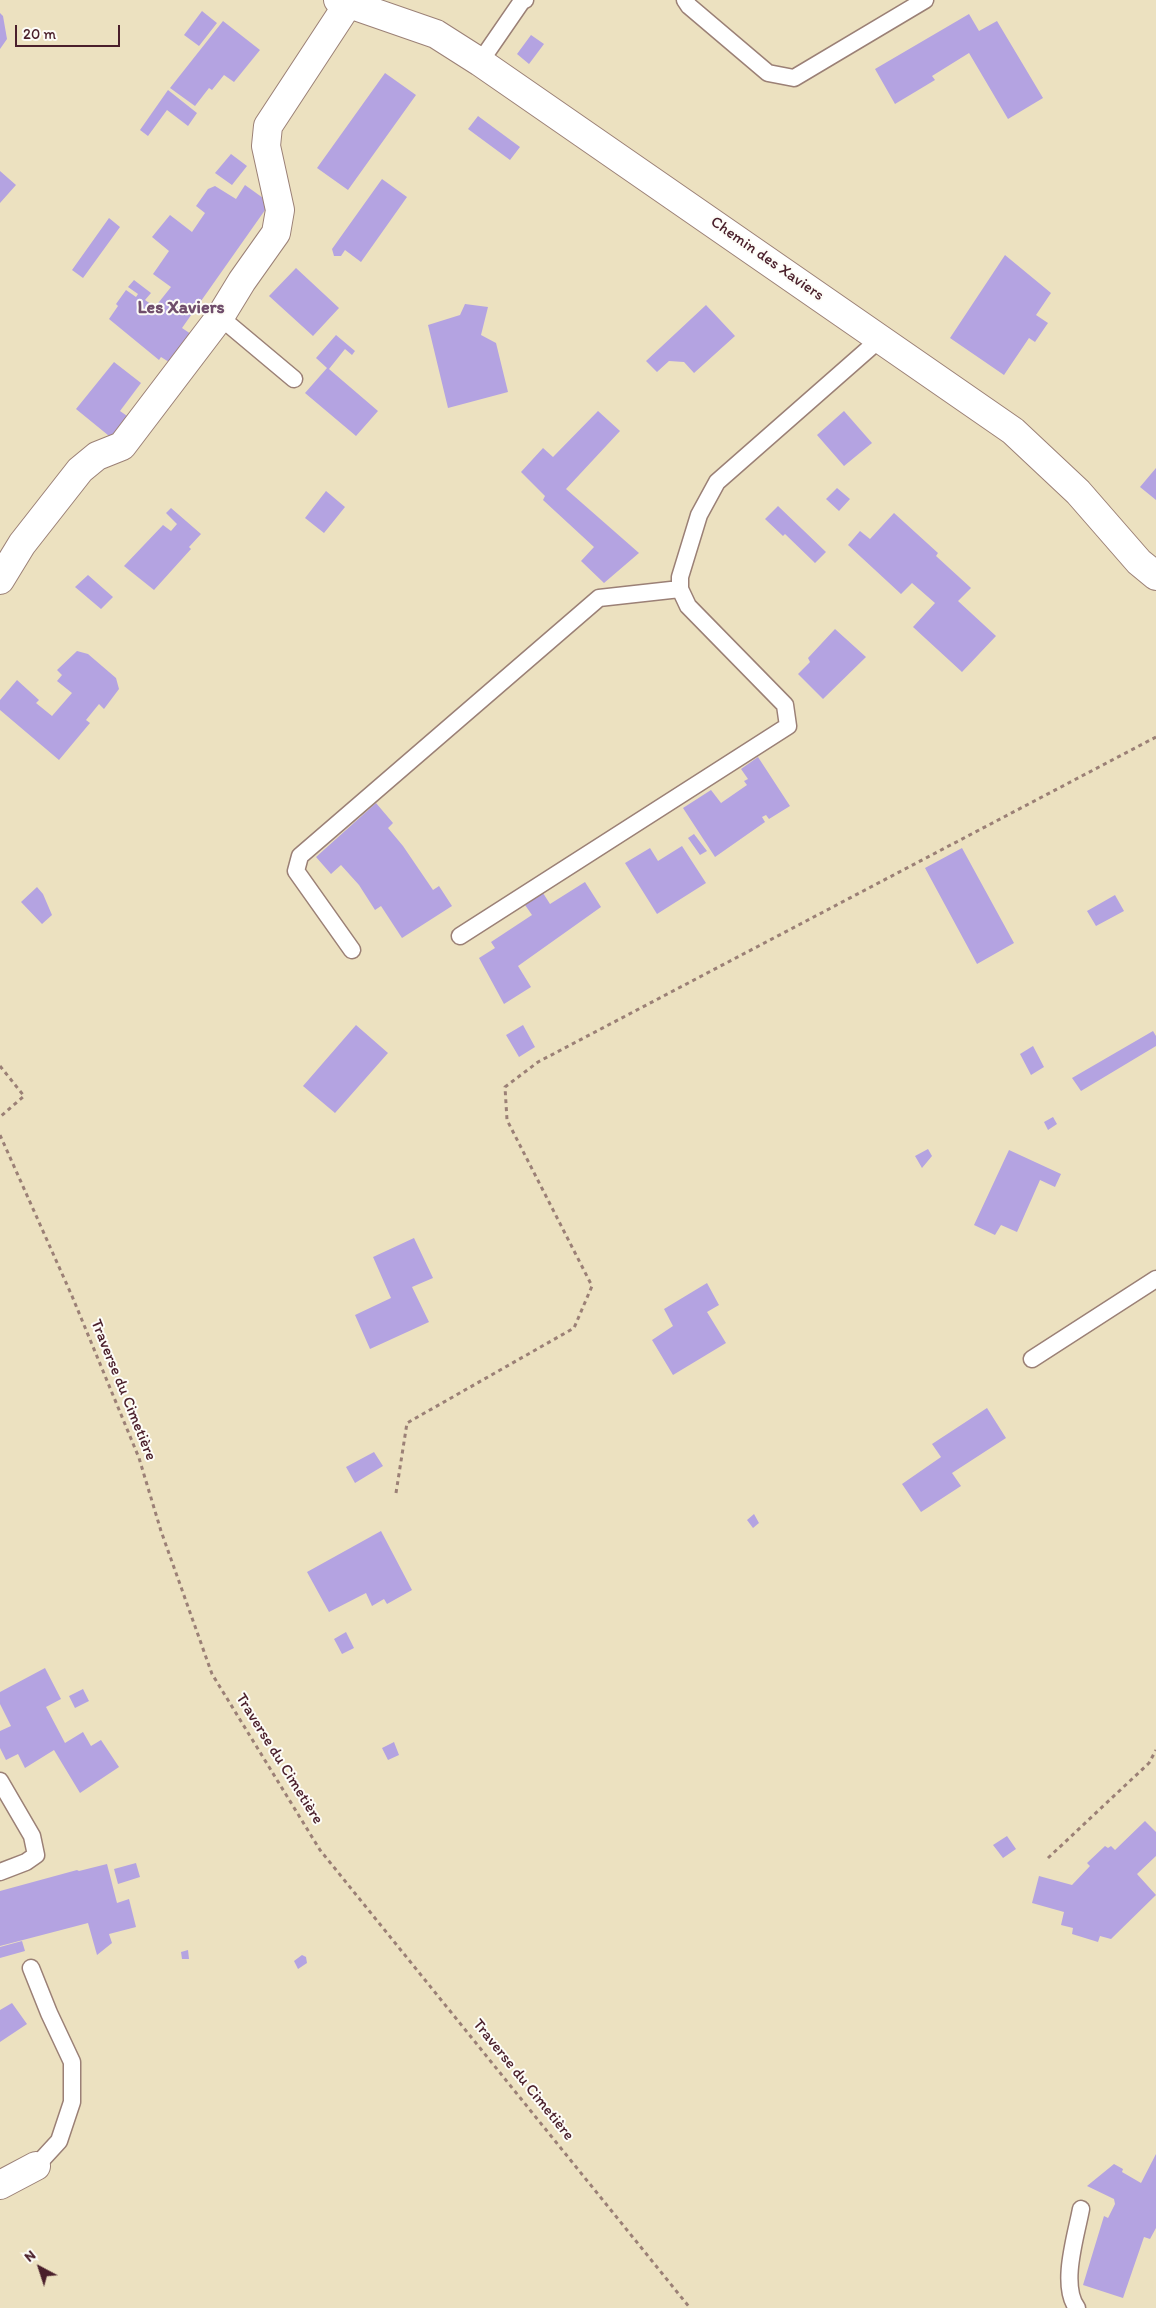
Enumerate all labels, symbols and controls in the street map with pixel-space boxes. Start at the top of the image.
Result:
scale bar [18,15,122,47]
text: 20 m [23,25,56,43]
street label: Chemin des Xaviers [707,213,827,305]
district label: Les Xaviers [137,297,225,319]
street label: Traverse du Cimetière [86,1317,160,1463]
street label: Traverse du Cimetière [231,1690,327,1828]
street label: Traverse du Cimetière [468,2015,578,2145]
north arrow [15,2243,65,2293]
text: N [21,2247,39,2266]

